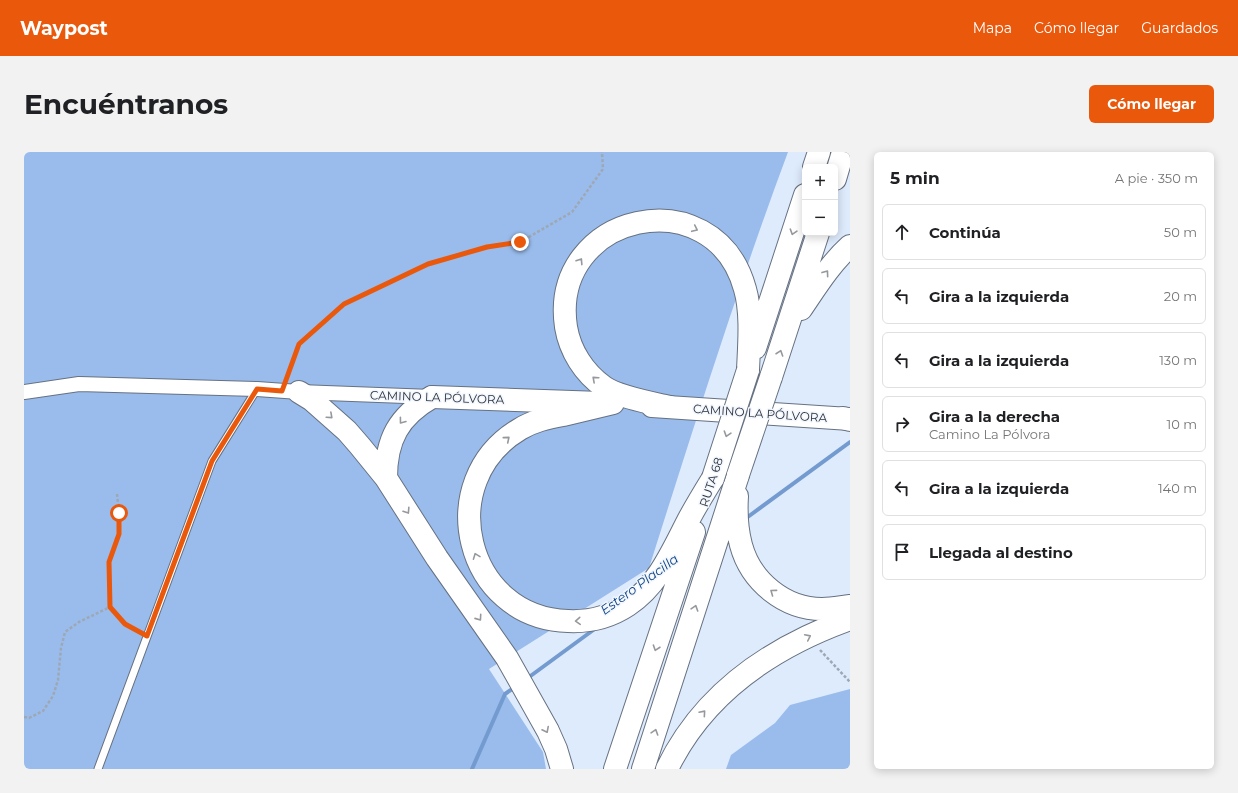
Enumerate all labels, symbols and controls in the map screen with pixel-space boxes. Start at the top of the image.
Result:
text: Waypost [20,17,108,40]
text: Mapa [973,19,1012,37]
text: Cómo llegar [1034,19,1119,37]
text: Guardados [1141,19,1218,37]
button: Cómo llegar [1089,85,1214,123]
text: Encuéntranos [24,87,228,121]
map controls [802,164,838,236]
button: + [802,164,838,200]
text: 5 min [890,168,940,188]
text: A pie · 350 m [1115,170,1198,186]
button: − [802,200,838,236]
icon: ahead [891,221,913,243]
text: Continúa [929,223,1001,242]
one-way arrow [691,224,698,232]
text: 50 m [1164,224,1197,240]
one-way arrow [789,228,798,235]
route end [511,233,529,251]
one-way arrow [576,258,583,265]
one-way arrow [822,270,829,277]
icon: left [891,285,913,307]
text: Gira a la izquierda [929,287,1069,306]
text: 20 m [1164,288,1197,304]
one-way arrow [775,349,784,356]
icon: left [891,349,913,371]
text: Gira a la izquierda [929,351,1069,370]
text: 130 m [1159,352,1197,368]
one-way arrow [592,377,600,384]
street label: CAMINO LA PÓLVORA [370,387,505,407]
street label: CAMINO LA PÓLVORA [692,401,828,425]
text: Gira a la derecha [929,407,1060,426]
one-way arrow [325,411,333,418]
icon: right [891,413,913,435]
text: 10 m [1167,416,1197,432]
one-way arrow [400,417,407,424]
text: Camino La Pólvora [929,426,1050,442]
one-way arrow [723,430,732,437]
one-way arrow [502,436,509,443]
street label: RUTA 68 [696,455,726,509]
icon: left [891,477,913,499]
text: Gira a la izquierda [929,479,1069,498]
text: 140 m [1158,480,1197,496]
route start [110,504,128,522]
one-way arrow [402,507,409,514]
icon: arrive [891,541,913,563]
text: Llegada al destino [929,543,1073,562]
water label: Estero Placilla [597,550,681,618]
one-way arrow [473,553,481,561]
one-way arrow [770,590,777,597]
one-way arrow [690,605,699,612]
one-way arrow [474,614,481,621]
one-way arrow [575,617,581,625]
one-way arrow [803,634,811,642]
one-way arrow [652,644,661,651]
one-way arrow [699,710,706,718]
one-way arrow [542,725,549,733]
one-way arrow [650,729,659,736]

